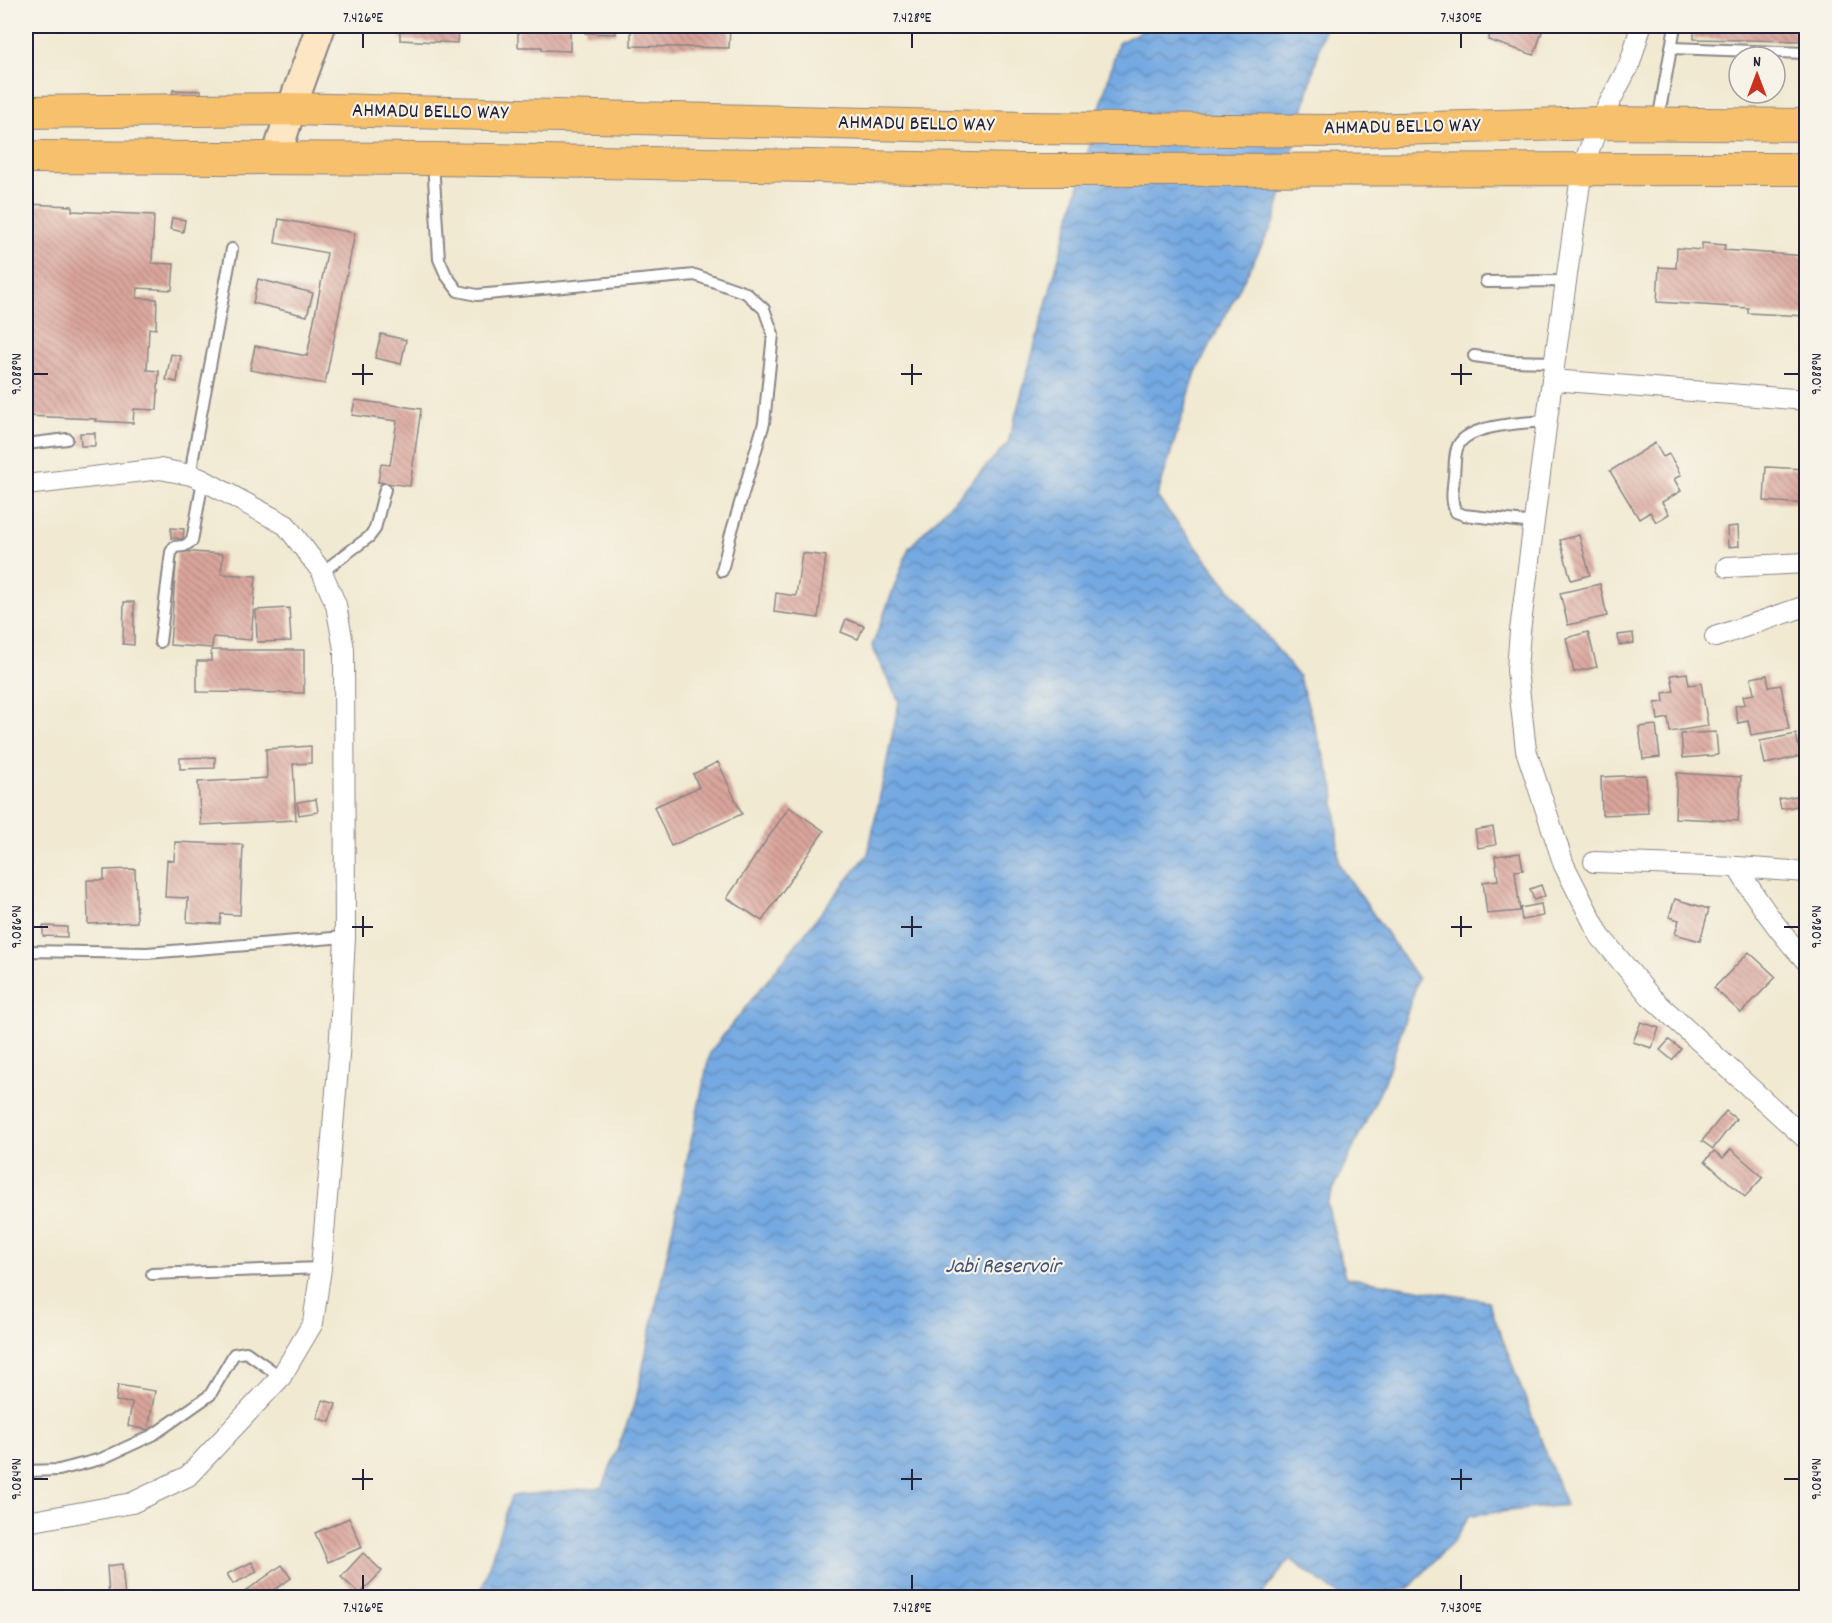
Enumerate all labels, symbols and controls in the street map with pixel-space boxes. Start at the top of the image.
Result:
text: 7.426°E [343,8,383,30]
text: 7.428°E [893,8,932,30]
text: 7.430°E [1441,8,1482,30]
north arrow [1727,45,1787,105]
text: N [1753,51,1761,74]
street label: AHMADU BELLO WAY [352,97,510,129]
street label: AHMADU BELLO WAY [838,109,996,141]
street label: AHMADU BELLO WAY [1324,112,1482,144]
text: 9.088°N [7,353,29,395]
text: 9.088°N [1807,353,1829,395]
text: 9.086°N [7,905,29,949]
text: 9.086°N [1807,905,1829,949]
water label: Jabi Reservoir [945,1252,1064,1283]
text: 9.084°N [7,1458,29,1500]
text: 9.084°N [1807,1458,1829,1500]
text: 7.426°E [343,1598,383,1620]
text: 7.428°E [893,1598,932,1620]
text: 7.430°E [1441,1598,1482,1620]

